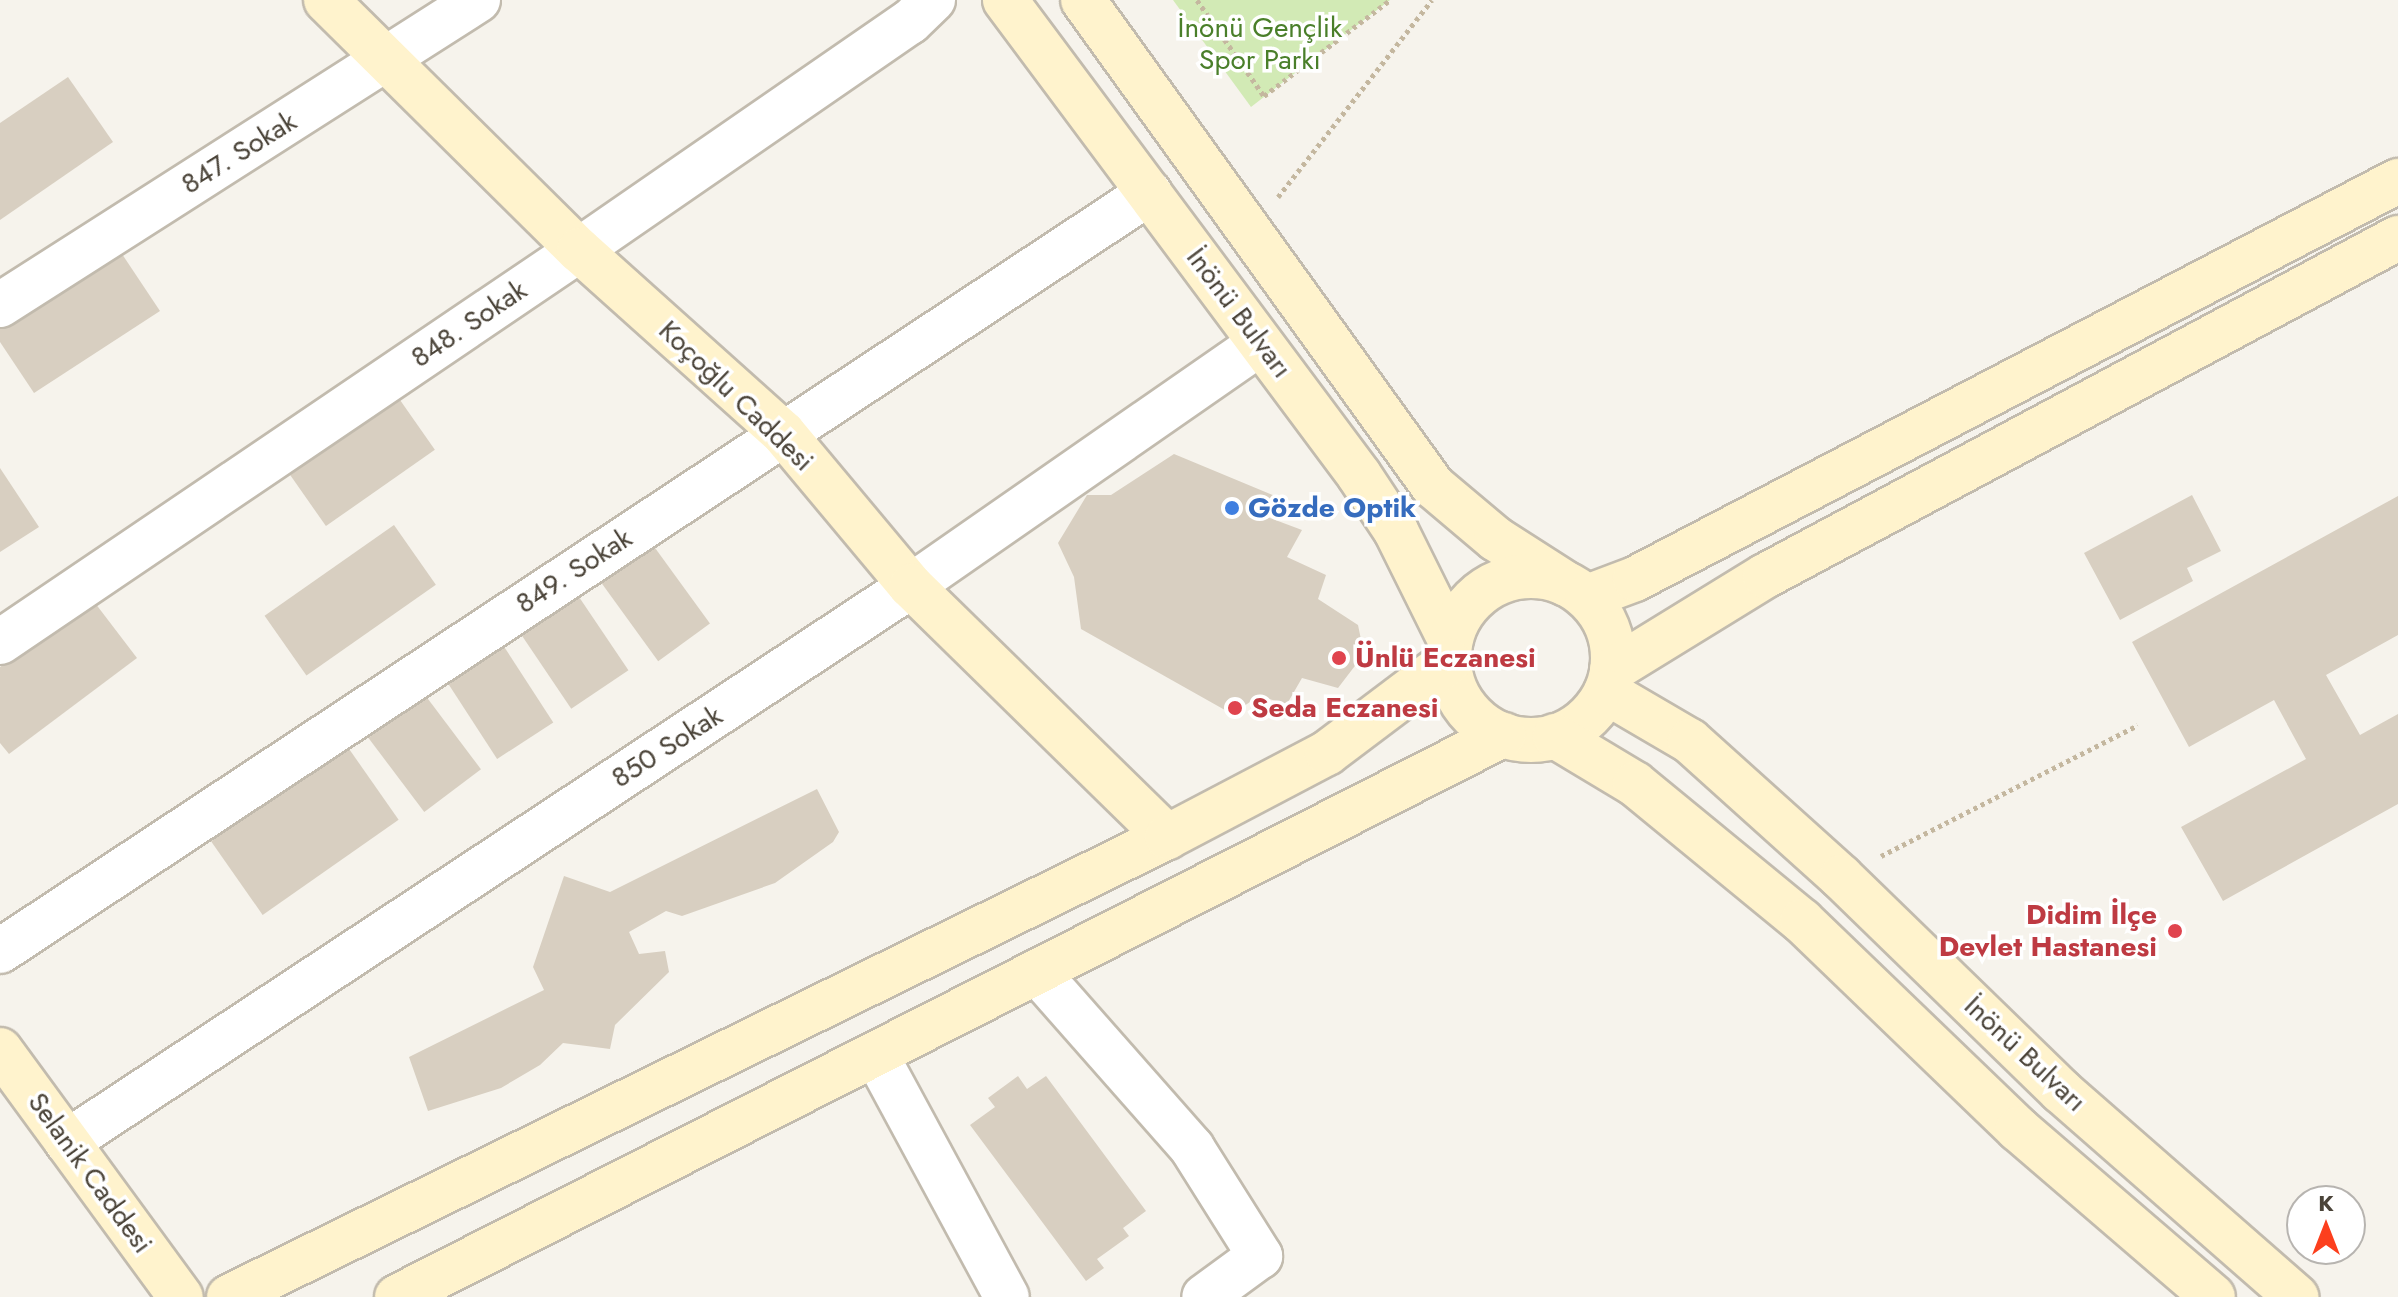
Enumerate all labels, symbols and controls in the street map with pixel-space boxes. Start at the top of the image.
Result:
park label: İnönü Gençlik Spor Parkı [1178,11,1342,77]
street label: 847. Sokak [175,105,303,201]
street label: İnönü Bulvarı [1179,241,1299,385]
street label: 848. Sokak [405,273,533,375]
street label: Koçoğlu Caddesi [652,314,820,478]
place label: Gözde Optik [1248,491,1416,525]
marker: Gözde Optik [1223,499,1241,517]
street label: 849. Sokak [510,521,638,621]
place label: Ünlü Eczanesi [1355,641,1536,675]
marker: Ünlü Eczanesi [1330,649,1348,667]
place label: Seda Eczanesi [1251,691,1438,725]
street label: 850 Sokak [605,699,729,795]
marker: Seda Eczanesi [1226,699,1244,717]
place label: Didim İlçe Devlet Hastanesi [1939,898,2157,964]
marker: Didim İlçe Devlet Hastanesi [2164,920,2186,942]
street label: İnönü Bulvarı [1957,989,2093,1119]
street label: Selanik Caddesi [21,1086,159,1260]
north arrow [2286,1185,2366,1265]
text: K [2318,1187,2334,1219]

